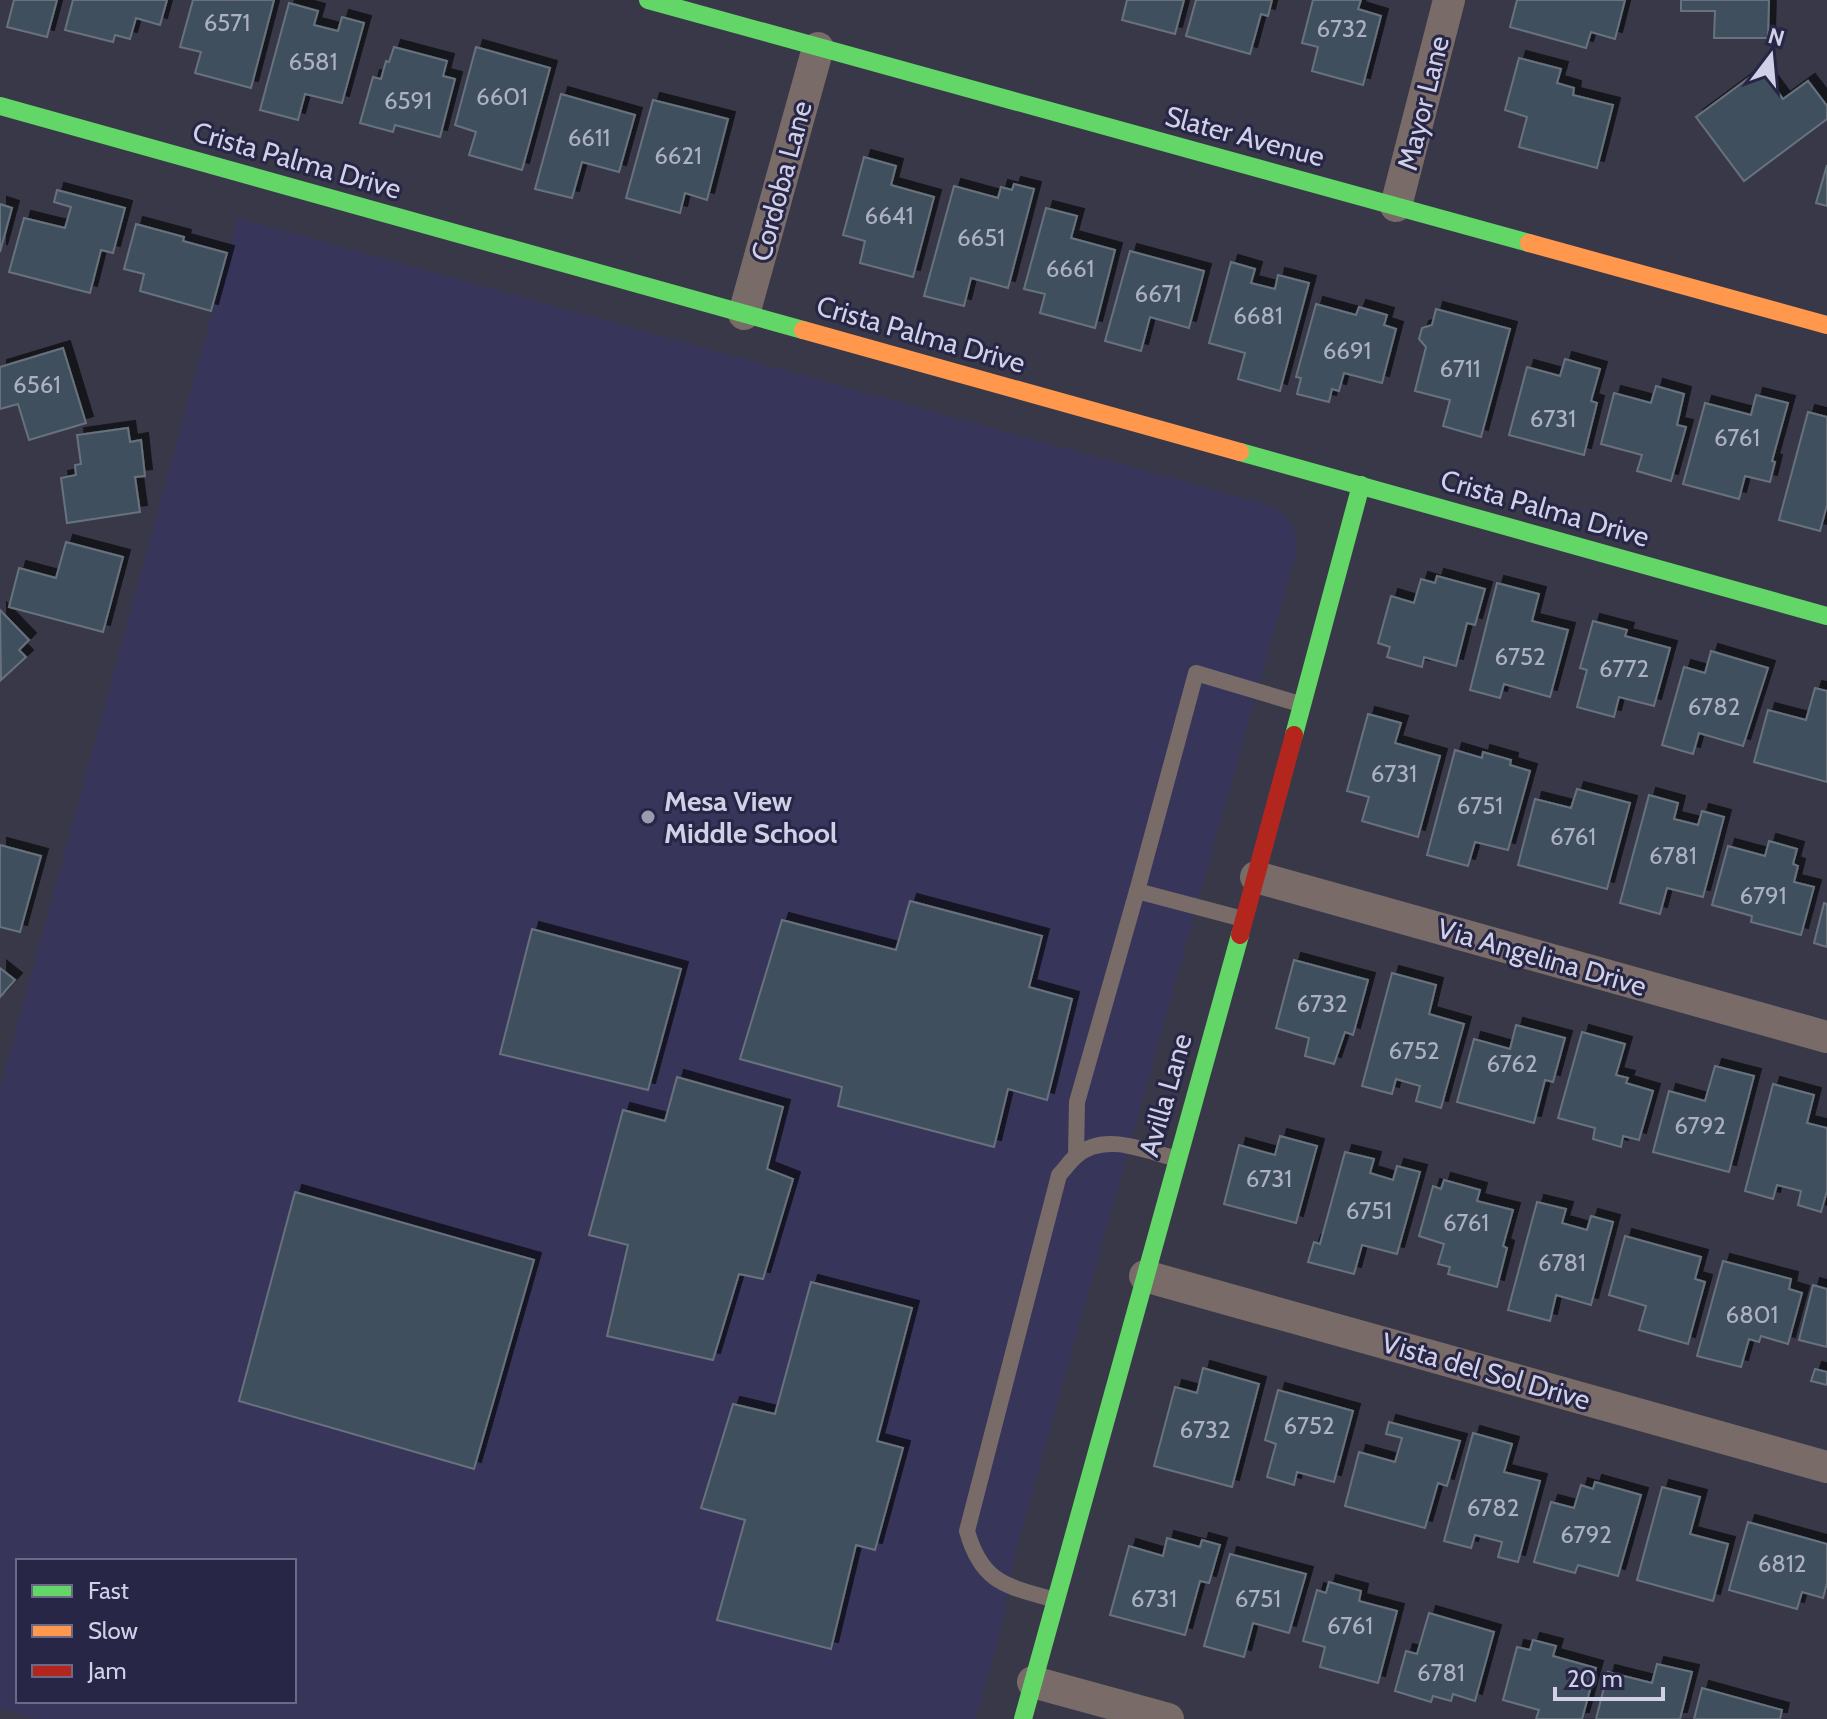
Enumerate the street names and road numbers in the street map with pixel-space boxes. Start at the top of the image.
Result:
street label: Mayor Lane [1390,32,1456,174]
street label: Cordoba Lane [743,97,819,265]
street label: Slater Avenue [1162,98,1328,174]
street label: Crista Palma Drive [189,114,405,206]
street label: Crista Palma Drive [813,288,1029,380]
street label: Crista Palma Drive [1437,462,1653,554]
street label: Via Angelina Drive [1434,911,1650,1003]
street label: Avilla Lane [1131,1030,1199,1160]
street label: Vista del Sol Drive [1378,1325,1594,1417]

